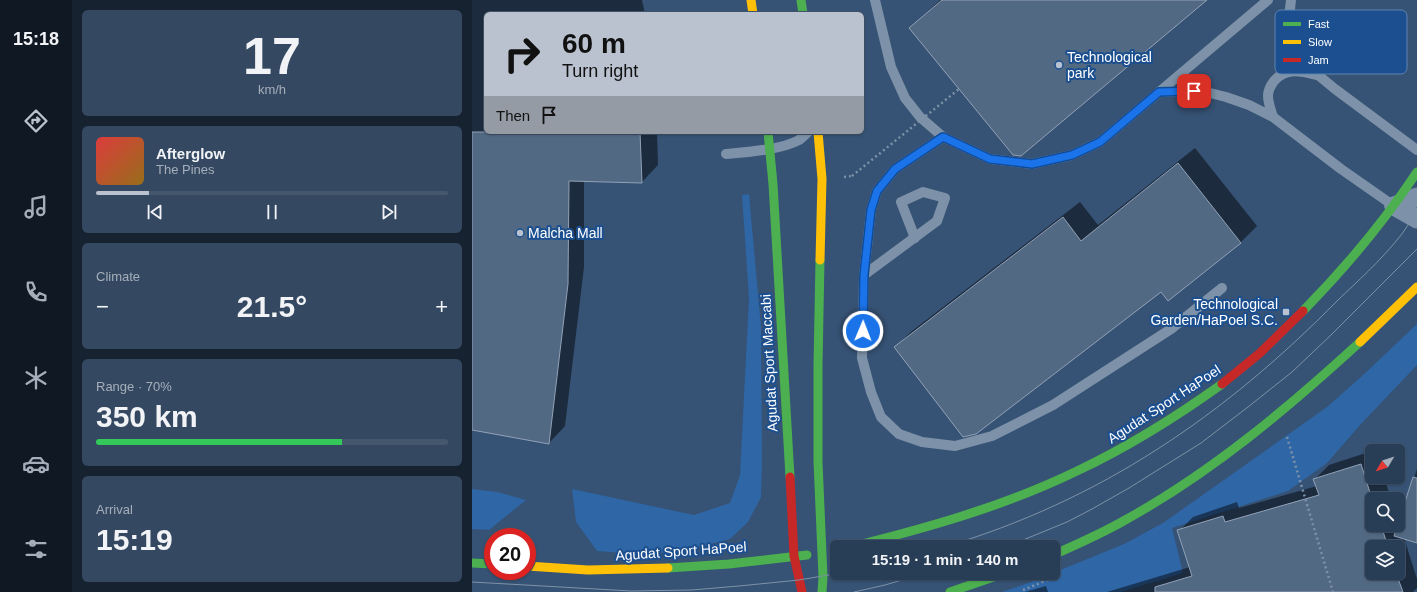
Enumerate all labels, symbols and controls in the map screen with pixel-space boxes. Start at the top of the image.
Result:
legend [1275,10,1407,74]
text: Fast [1308,18,1329,30]
text: 17 [243,27,301,85]
icon: right [496,28,548,80]
text: 60 m [562,28,626,59]
text: 15:18 [13,29,59,49]
text: Slow [1308,36,1332,48]
place label: Technological park [1067,49,1152,81]
text: Jam [1308,54,1329,66]
marker: Technological park [1054,60,1064,70]
text: Turn right [562,61,638,81]
pin [1177,74,1211,108]
icon: arrive [1183,80,1205,102]
text: km/h [258,82,286,97]
icon: arrive [538,104,560,126]
icon: directions [22,107,50,135]
text: Then [496,107,530,124]
text: Afterglow [156,145,225,162]
text: The Pines [156,162,215,177]
icon: music [22,193,50,221]
icon: previous [144,201,166,223]
icon: pause [261,201,283,223]
icon: next [378,201,400,223]
place label: Malcha Mall [528,225,603,241]
marker: Malcha Mall [515,228,525,238]
text: Climate [96,269,140,284]
icon: phone [22,278,50,306]
text: 21.5° [237,290,307,323]
text: − [96,294,109,319]
text: + [435,294,448,319]
street label: Agudat Sport Maccabi [757,294,781,432]
place label: Technological Garden/HaPoel S.C. [1150,296,1278,328]
marker: Technological Garden/HaPoel S.C. [1281,307,1291,317]
position arrow [842,310,884,352]
street label: Agudat Sport HaPoel [1104,361,1224,447]
icon: climate [22,364,50,392]
text: Range · 70% [96,379,172,394]
text: 350 km [96,400,198,433]
north arrow [1365,444,1405,484]
map controls [1365,444,1405,580]
icon: car [22,450,50,478]
button: search [1365,492,1405,532]
text: Arrival [96,502,133,517]
text: 15:19 [96,523,173,556]
speed limit sign: 20 [484,528,536,580]
icon: filters [22,535,50,563]
street label: Agudat Sport HaPoel [615,538,747,564]
button: layers [1365,540,1405,580]
text: 15:19 · 1 min · 140 m [872,551,1018,568]

